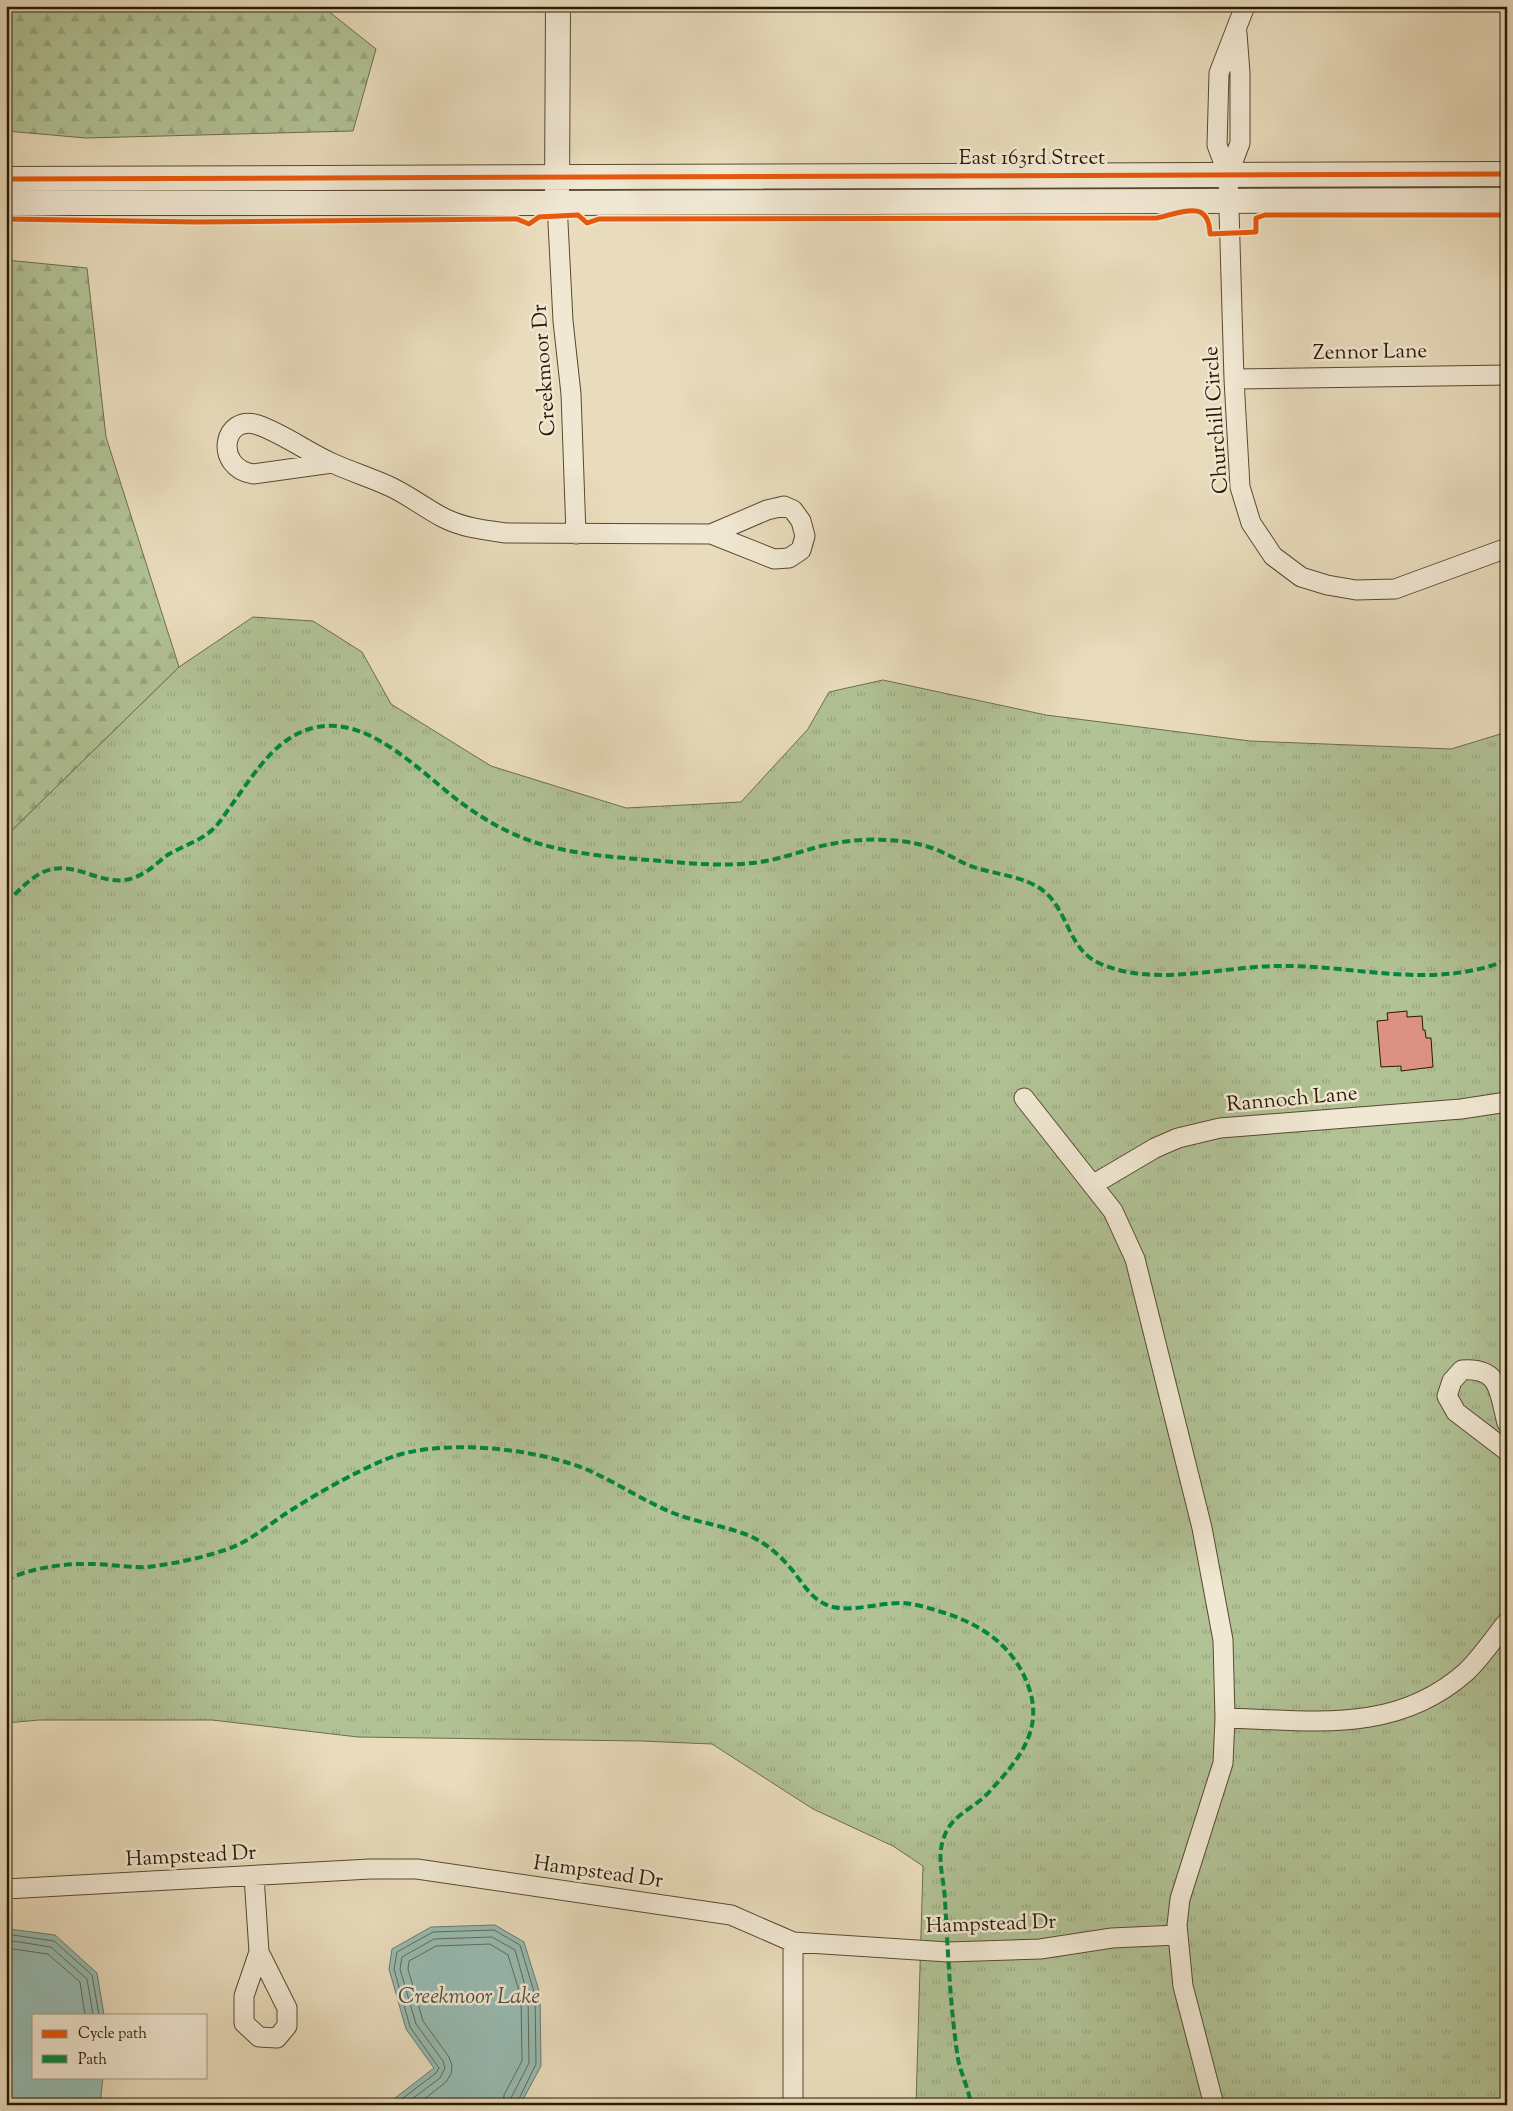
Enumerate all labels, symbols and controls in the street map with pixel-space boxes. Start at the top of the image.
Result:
street label: East 163rd Street [959,144,1105,174]
street label: Creekmoor Dr [525,303,565,437]
street label: Zennor Lane [1313,337,1427,369]
street label: Churchill Circle [1197,345,1237,495]
street label: Rannoch Lane [1225,1079,1359,1121]
street label: Hampstead Dr [125,1839,257,1875]
street label: Hampstead Dr [531,1849,665,1897]
street label: Hampstead Dr [925,1908,1057,1942]
water label: Creekmoor Lake [398,1982,540,2014]
legend [32,2014,208,2078]
text: Cycle path [78,2024,147,2045]
text: Path [78,2050,107,2071]

